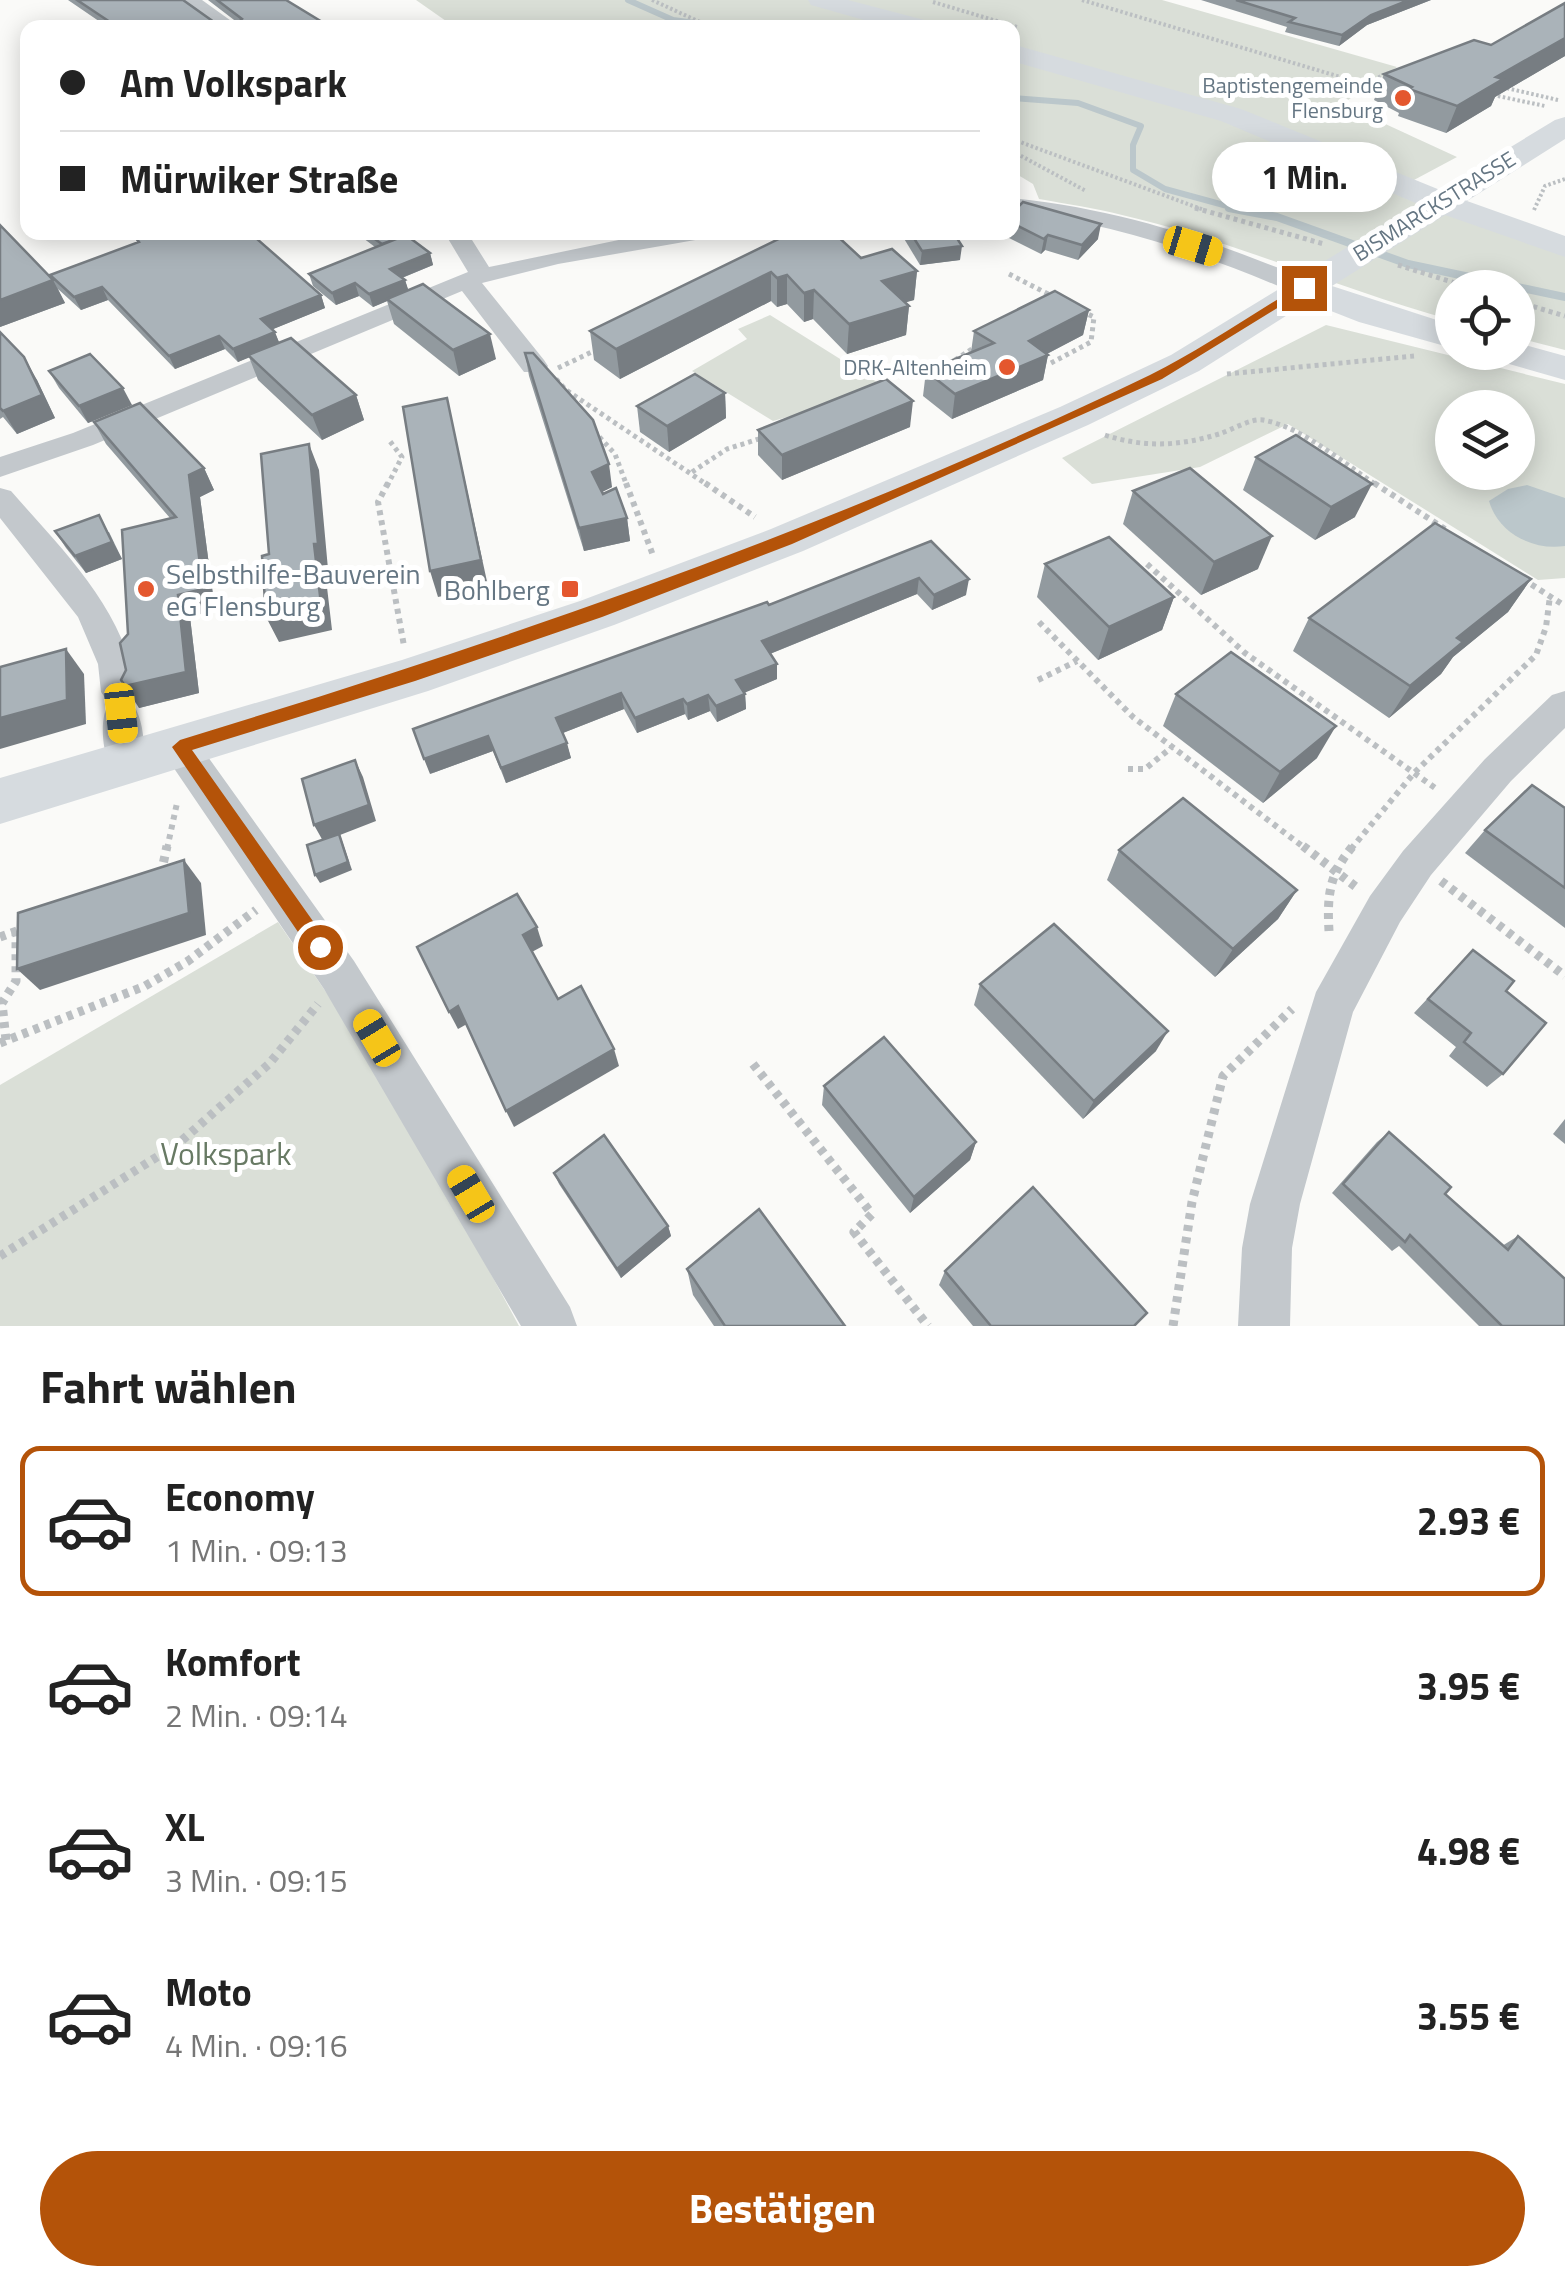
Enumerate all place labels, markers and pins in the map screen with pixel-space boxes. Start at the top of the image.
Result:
place label: Baptistengemeinde Flensburg [1202,68,1383,127]
marker: Baptistengemeinde Flensburg [1392,87,1414,109]
place label: DRK-Altenheim [843,350,987,384]
marker: DRK-Altenheim [996,356,1018,378]
place label: Selbsthilfe-Bauverein eG Flensburg [166,552,421,627]
place label: Bohlberg [444,568,550,611]
marker: Selbsthilfe-Bauverein eG Flensburg [135,578,157,600]
marker: Bohlberg [559,578,581,600]

